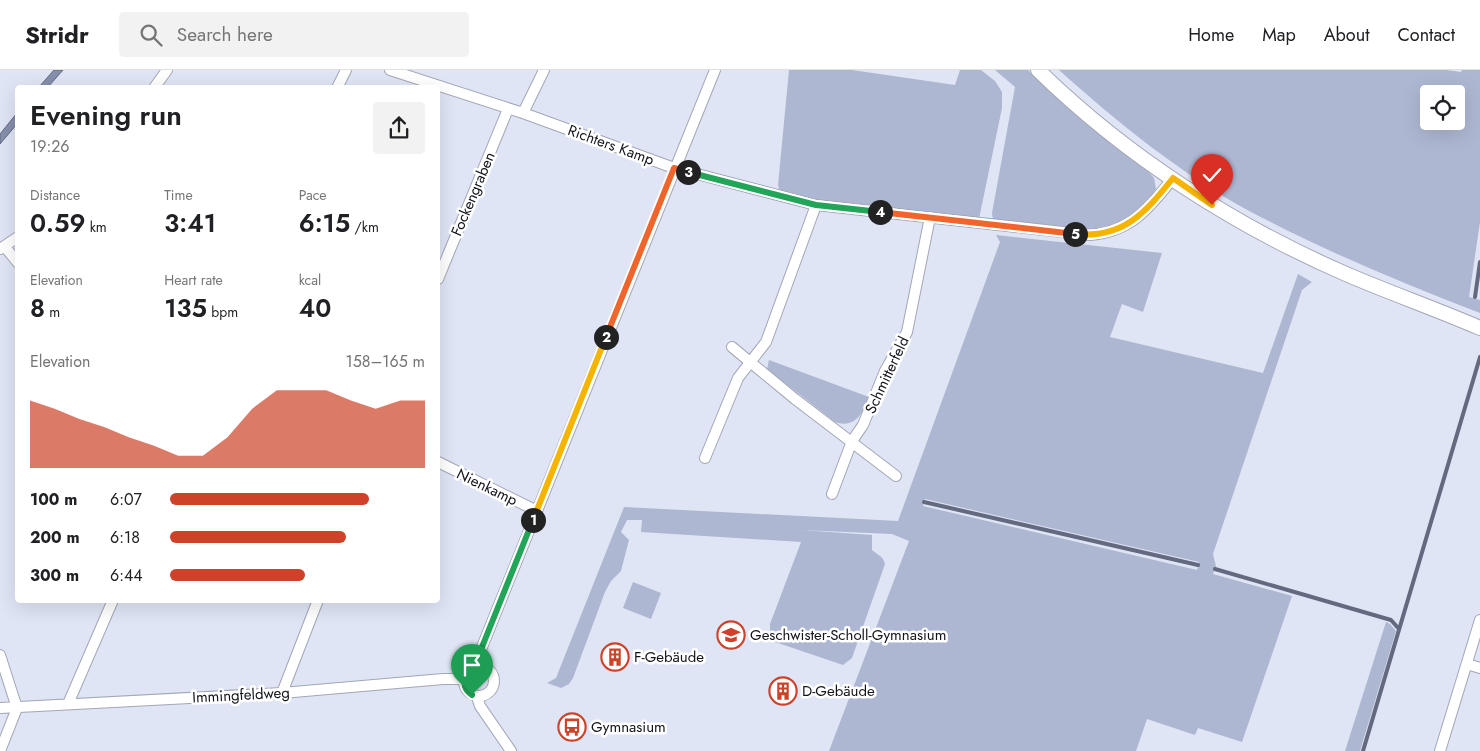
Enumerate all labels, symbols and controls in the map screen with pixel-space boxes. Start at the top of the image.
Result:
search box [119,12,469,57]
text: Stridr [25,17,89,52]
icon: search [137,21,165,49]
text: Search here [177,21,273,48]
text: Home [1188,22,1234,48]
text: Map [1262,22,1296,48]
text: About [1324,22,1369,48]
text: Contact [1397,22,1455,48]
map controls [1420,85,1465,130]
button: locate [1420,85,1465,130]
text: Evening run [30,95,182,136]
button: share [373,102,425,154]
street label: Richters Kamp [565,119,658,171]
text: 19:26 [30,135,70,158]
street label: Fockengraben [445,149,501,239]
pin [1191,154,1233,205]
pin: 3 [676,160,700,184]
icon: check [1198,161,1226,189]
text: 3 [684,162,693,182]
text: Distance [30,185,80,205]
text: Time [164,185,193,205]
text: Pace [299,185,327,205]
pin: 4 [868,200,892,224]
text: 4 [876,202,885,222]
text: 0.59 [30,205,85,241]
text: 3:41 [164,205,216,241]
text: 6:15 [299,205,350,241]
text: km [85,217,107,237]
text: /km [350,217,379,237]
pin: 5 [1062,222,1088,246]
text: 5 [1071,224,1080,244]
text: Elevation [30,270,83,290]
text: Heart rate [164,270,223,290]
text: kcal [299,270,321,290]
text: 8 [30,290,45,326]
text: 135 [164,290,207,326]
text: 40 [299,290,331,326]
text: m [45,302,60,322]
text: bpm [207,302,238,322]
pin: 2 [594,324,618,350]
text: 2 [602,327,611,347]
street label: Schmitterfeld [860,333,914,417]
text: Elevation [30,350,90,373]
text: 158–165 m [345,350,425,373]
street label: Nienkamp [453,463,522,511]
text: 100 m [30,488,77,511]
text: 6:07 [110,488,142,511]
pin: 1 [520,508,546,532]
text: 1 [530,510,537,530]
text: 200 m [30,526,80,549]
text: 6:18 [110,526,140,549]
text: 300 m [30,564,79,587]
text: 6:44 [110,564,143,587]
school or university icon: Geschwister-Scholl-Gymnasium [716,620,746,650]
place label: Geschwister-Scholl-Gymnasium [750,624,946,646]
building icon: F-Gebäude [600,642,630,672]
pin [451,644,493,695]
place label: F-Gebäude [634,646,704,668]
icon: arrive [458,651,486,679]
building icon: D-Gebäude [768,676,798,706]
place label: D-Gebäude [802,680,875,702]
street label: Immingfeldweg [192,681,290,709]
bus stop icon: Gymnasium [557,712,587,742]
place label: Gymnasium [591,716,666,738]

